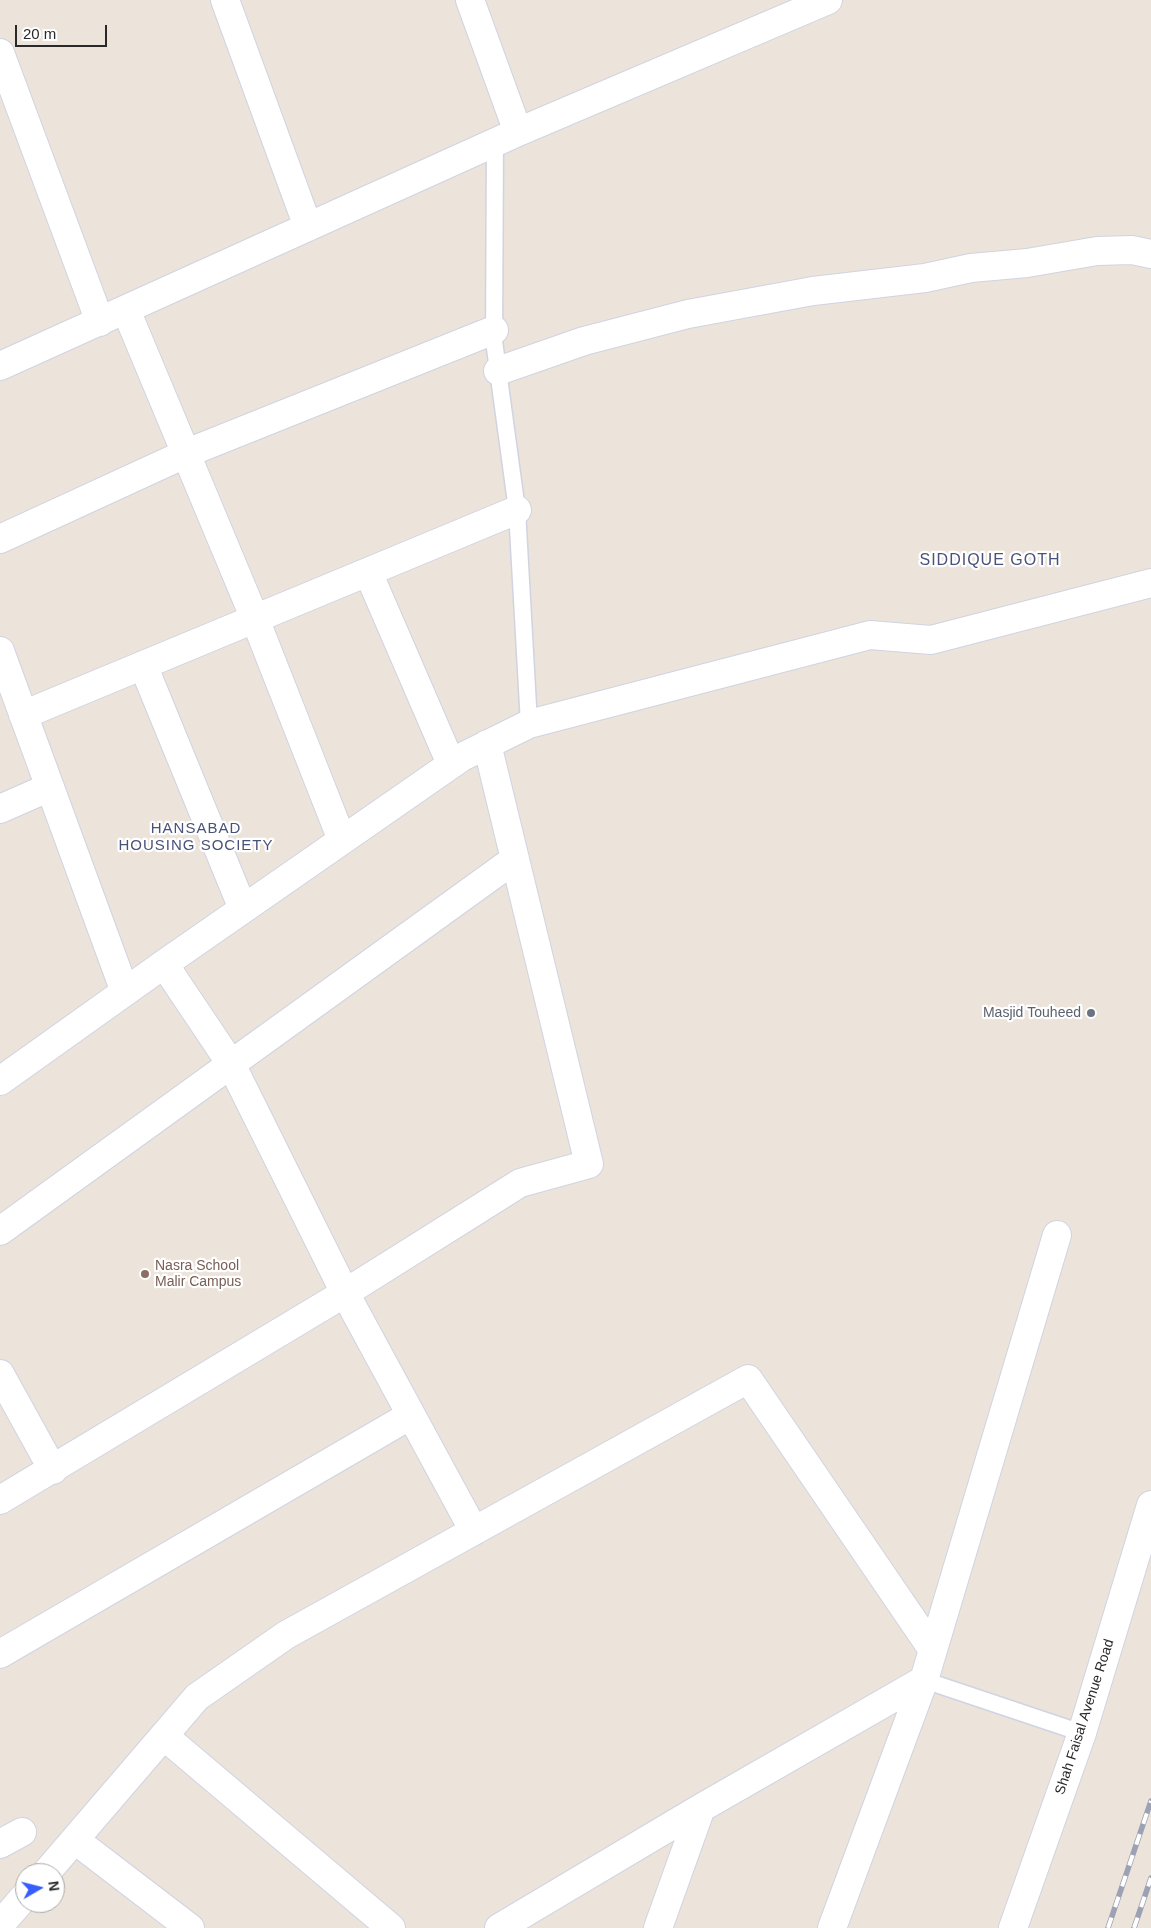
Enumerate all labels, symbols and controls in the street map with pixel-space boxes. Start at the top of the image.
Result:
scale bar [18,15,110,47]
text: 20 m [23,25,56,42]
district label: SIDDIQUE GOTH [918,551,1062,571]
district label: HANSABAD HOUSING SOCIETY [117,820,275,855]
place label: Masjid Touheed [983,1005,1081,1021]
marker: Masjid Touheed [1085,1007,1097,1019]
place label: Nasra School Malir Campus [155,1258,241,1290]
marker: Nasra School Malir Campus [139,1268,151,1280]
street label: Shah Faisal Avenue Road [1052,1637,1118,1797]
north arrow [15,1863,65,1913]
text: N [45,1880,62,1892]

